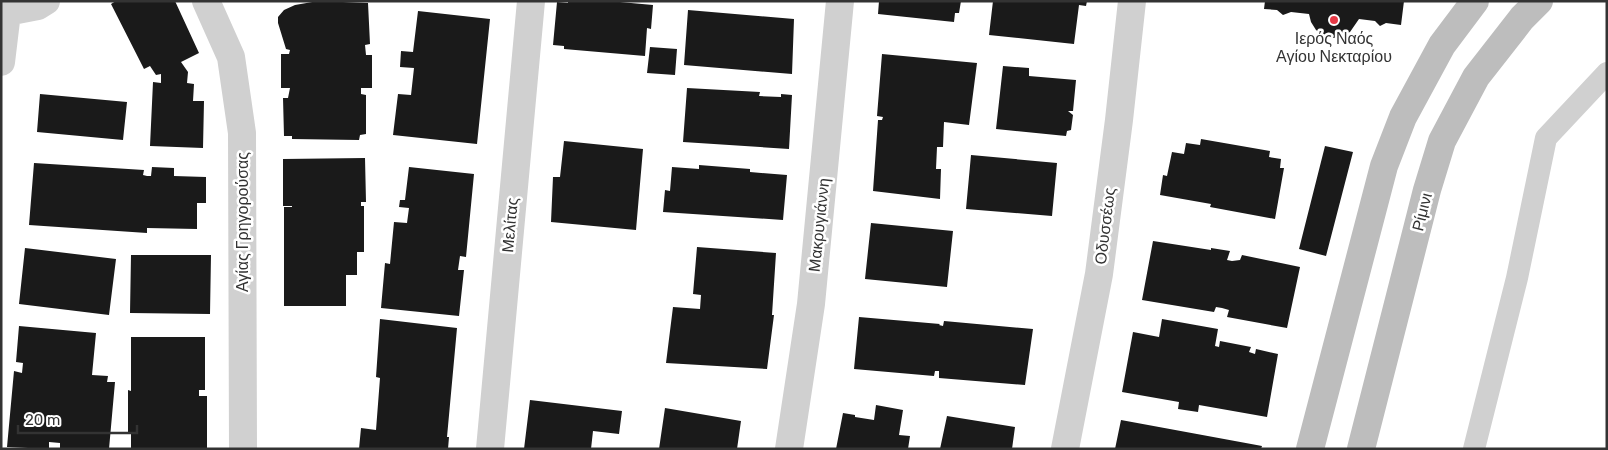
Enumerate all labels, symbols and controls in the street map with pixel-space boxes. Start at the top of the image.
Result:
marker: Ιερός Ναός Αγίου Νεκταρίου [1328,14,1340,26]
place label: Ιερός Ναός Αγίου Νεκταρίου [1276,29,1392,66]
street label: Αγίας Γρηγορούσας [233,152,252,292]
street label: Μακρυγιάννη [805,177,833,273]
street label: Οδυσσέως [1091,186,1119,265]
street label: Ρίμινι [1408,191,1436,233]
street label: Μελίτας [498,196,522,253]
scale bar [18,402,136,434]
text: 20 m [25,411,60,429]

